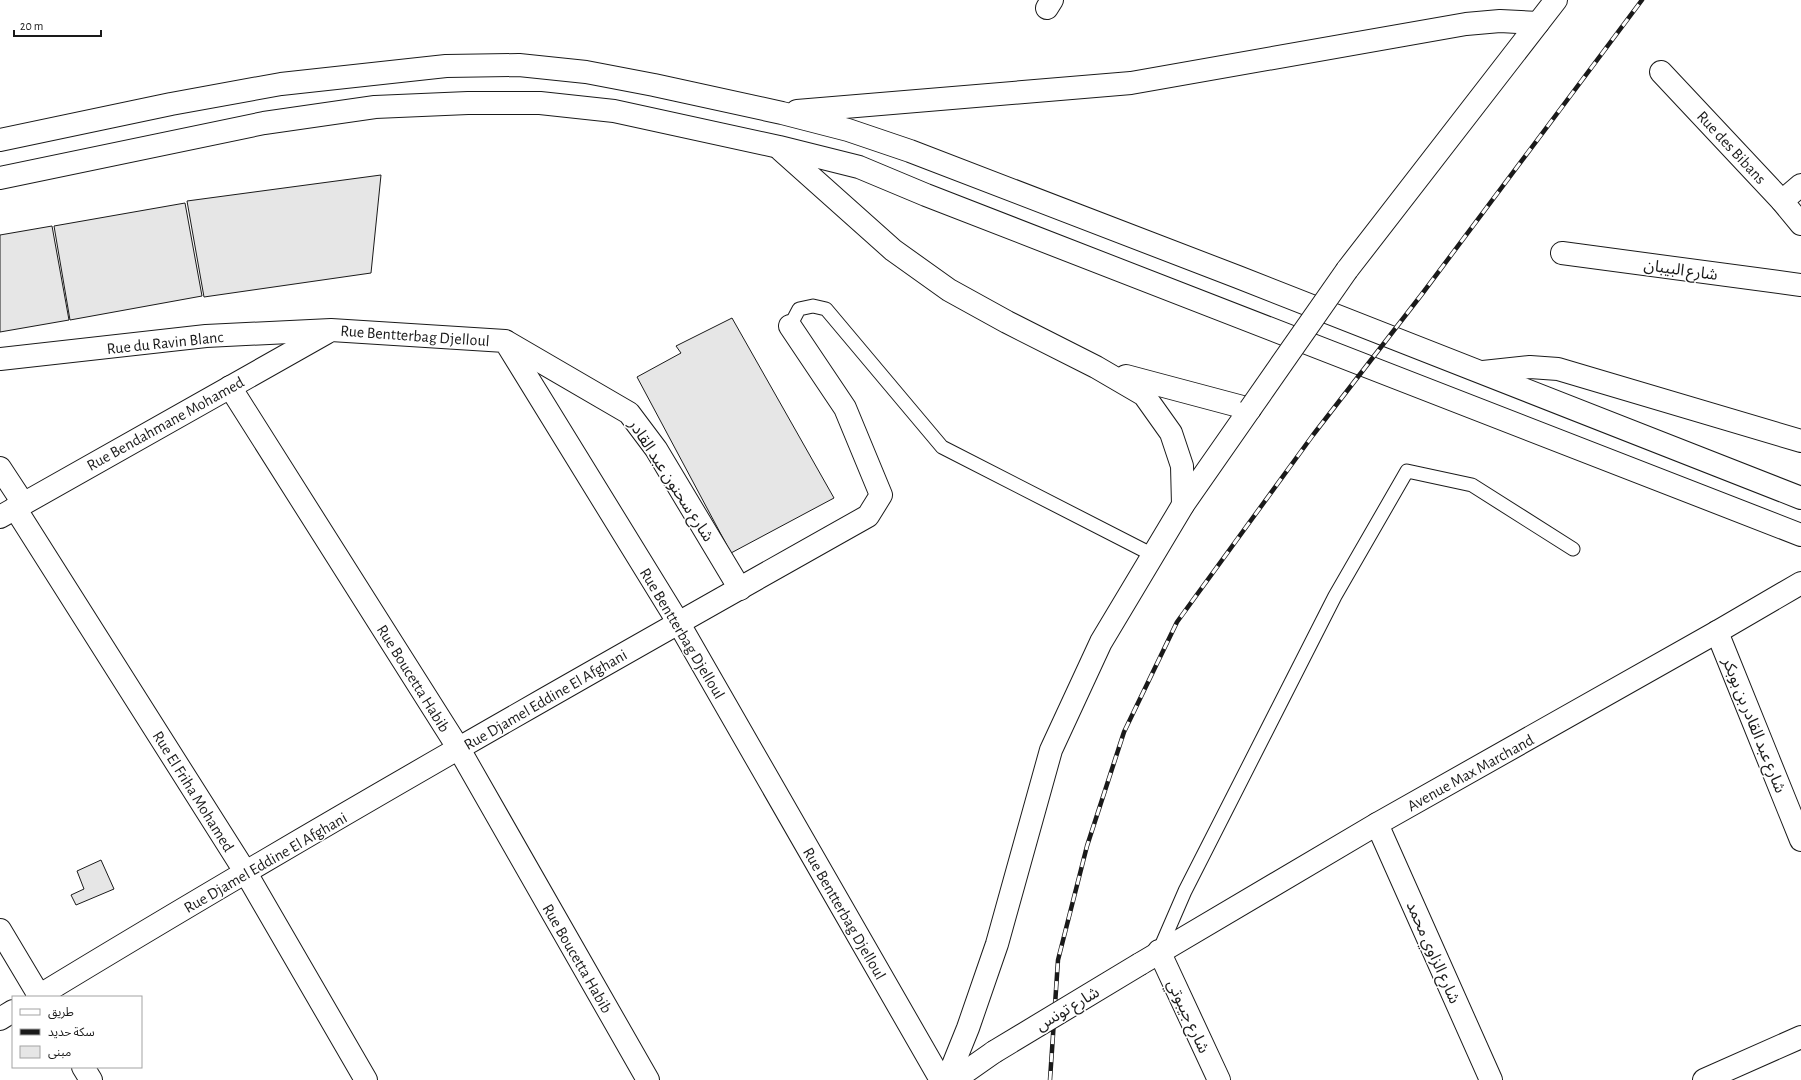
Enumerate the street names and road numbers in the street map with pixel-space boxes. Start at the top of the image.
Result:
street label: Rue des Bibans [1694,108,1769,187]
street label: شارع البيبان [1642,257,1719,287]
street label: Rue Bentterbag Djelloul [340,323,490,350]
street label: Rue du Ravin Blanc [106,329,224,357]
street label: Rue Bendahmane Mohamed [84,374,247,474]
street label: شارع سحنون عبد القادر [622,416,717,547]
street label: Rue Bentterbag Djelloul [636,565,728,702]
street label: Rue Boucetta Habib [374,622,453,735]
street label: Rue Djamel Eddine El Afghani [461,647,630,754]
street label: شارع عبد القادر بن بوبكر [1716,654,1789,797]
street label: Rue El Friha Mohamed [150,728,237,855]
street label: Avenue Max Marchand [1405,731,1536,814]
street label: Rue Djamel Eddine El Afghani [181,810,350,917]
street label: Rue Bentterbag Djelloul [799,845,888,983]
street label: شارع الزاوي محمد [1400,899,1463,1007]
street label: Rue Boucetta Habib [539,901,615,1016]
street label: شارع جيبوتي [1161,977,1212,1057]
street label: شارع تونس [1033,984,1104,1037]

